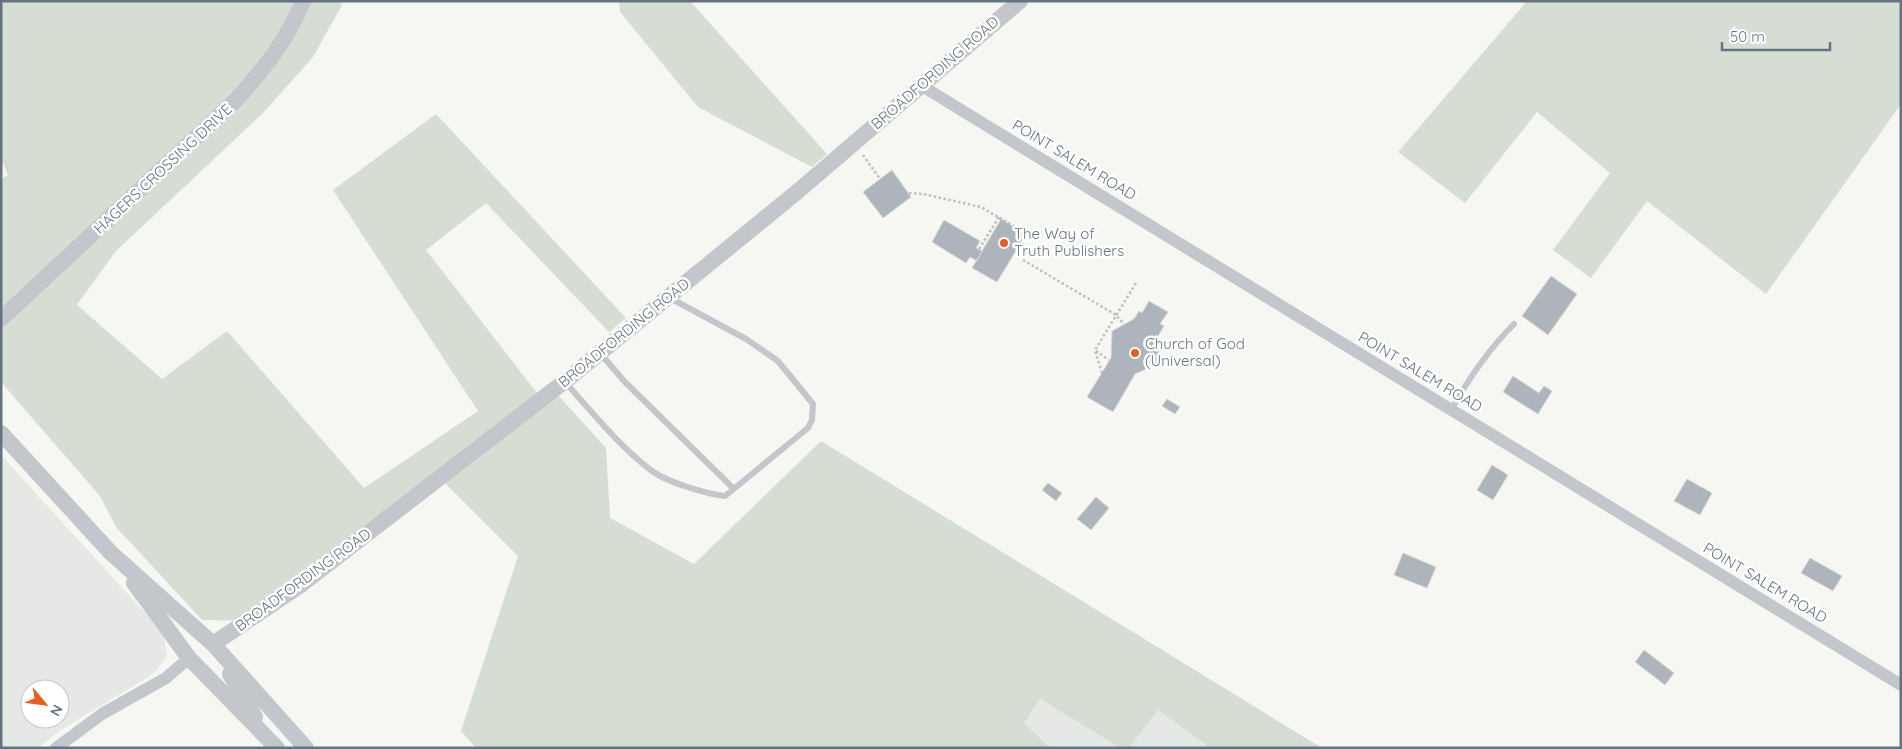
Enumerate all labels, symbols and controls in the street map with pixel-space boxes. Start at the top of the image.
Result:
street label: BROADFORDING ROAD [867,12,1003,133]
scale bar [1722,20,1830,52]
text: 50 m [1730,27,1765,46]
street label: HAGERS CROSSING DRIVE [90,100,236,238]
street label: POINT SALEM ROAD [1009,115,1140,204]
place label: The Way of Truth Publishers [1014,224,1124,260]
marker: The Way of Truth Publishers [998,237,1010,249]
street label: BROADFORDING ROAD [554,274,693,391]
street label: POINT SALEM ROAD [1355,327,1486,416]
place label: Church of God (Universal) [1145,334,1245,370]
marker: Church of God (Universal) [1129,347,1141,359]
street label: BROADFORDING ROAD [231,524,374,635]
street label: POINT SALEM ROAD [1700,538,1831,627]
north arrow [20,679,70,729]
text: N [46,701,67,719]

